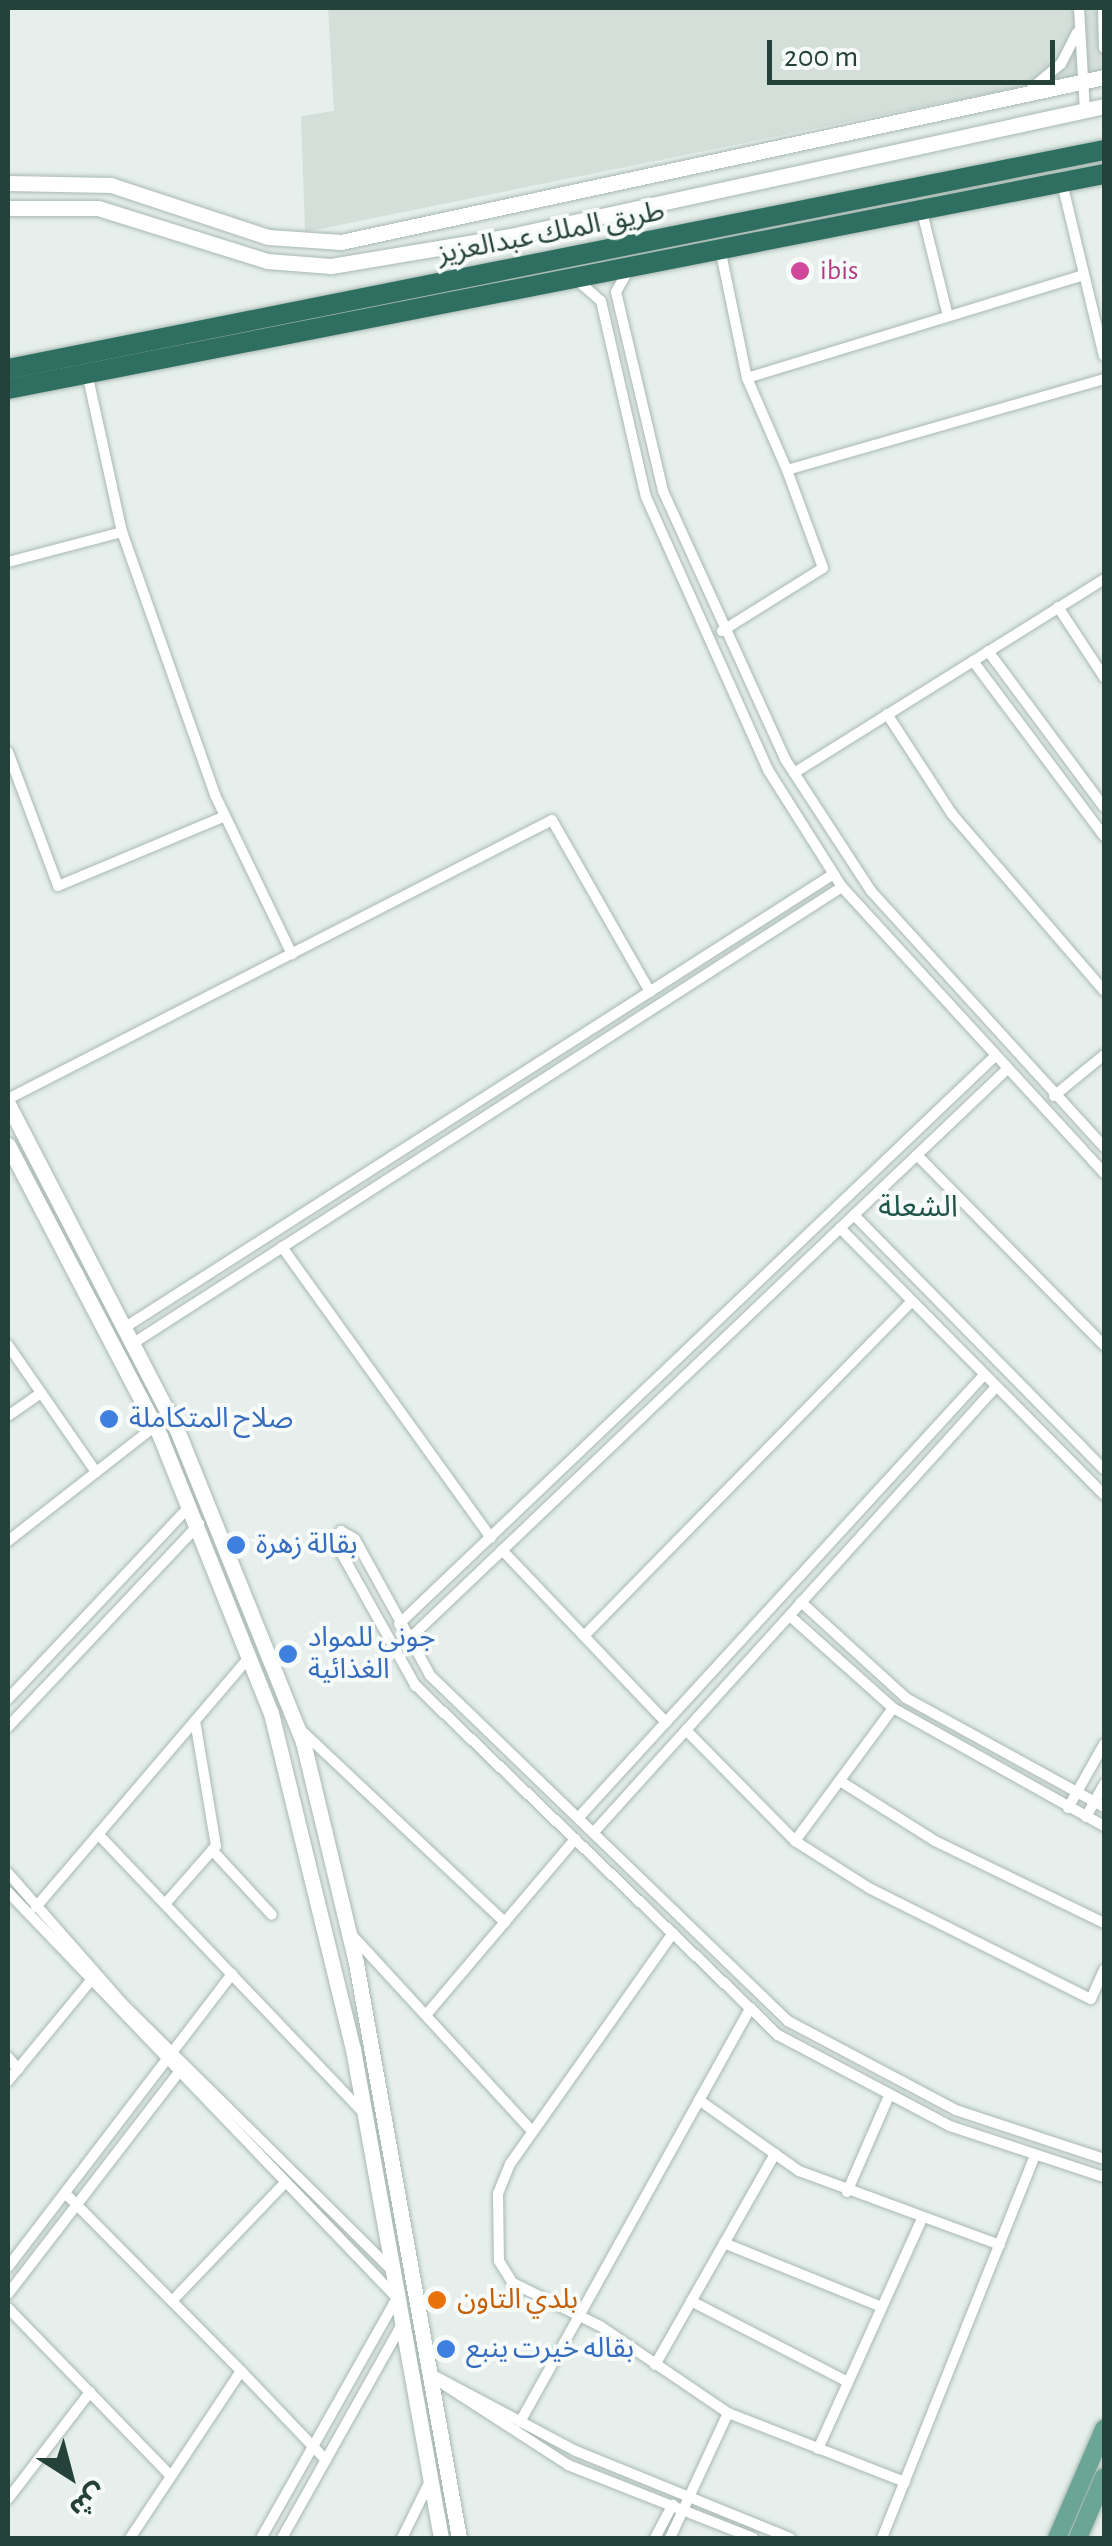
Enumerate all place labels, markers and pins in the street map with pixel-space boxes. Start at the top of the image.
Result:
place label: ibis [820,254,858,288]
marker: ibis [789,260,811,282]
place label: صلاح المتكاملة [129,1402,293,1436]
marker: صلاح المتكاملة [98,1408,120,1430]
place label: بقالة زهرة [256,1528,358,1562]
marker: بقالة زهرة [225,1534,247,1556]
place label: جوني للمواد الغذائية [308,1621,436,1687]
marker: جوني للمواد الغذائية [277,1643,299,1665]
place label: بلدي التاون [457,2283,578,2317]
marker: بلدي التاون [426,2289,448,2311]
place label: بقاله خيرت ينبع [466,2332,634,2366]
marker: بقاله خيرت ينبع [435,2338,457,2360]

